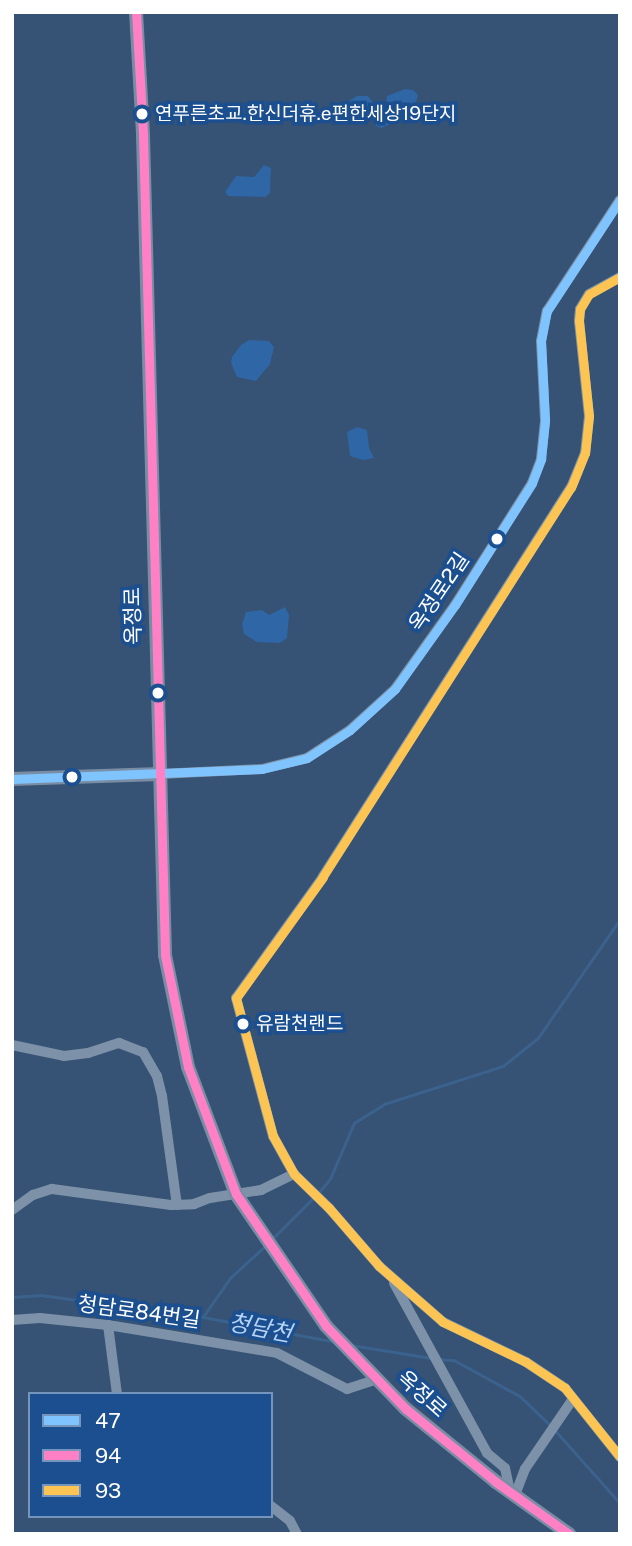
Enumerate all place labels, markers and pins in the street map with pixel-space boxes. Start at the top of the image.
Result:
place label: 연푸른초교.한신더휴.e편한세상19단지 [155,103,456,125]
marker: 연푸른초교.한신더휴.e편한세상19단지 [135,107,149,121]
unlabelled marker [490,532,504,546]
unlabelled marker [151,686,165,700]
unlabelled marker [65,770,79,784]
place label: 유람천랜드 [256,1013,343,1035]
marker: 유람천랜드 [236,1017,250,1031]

